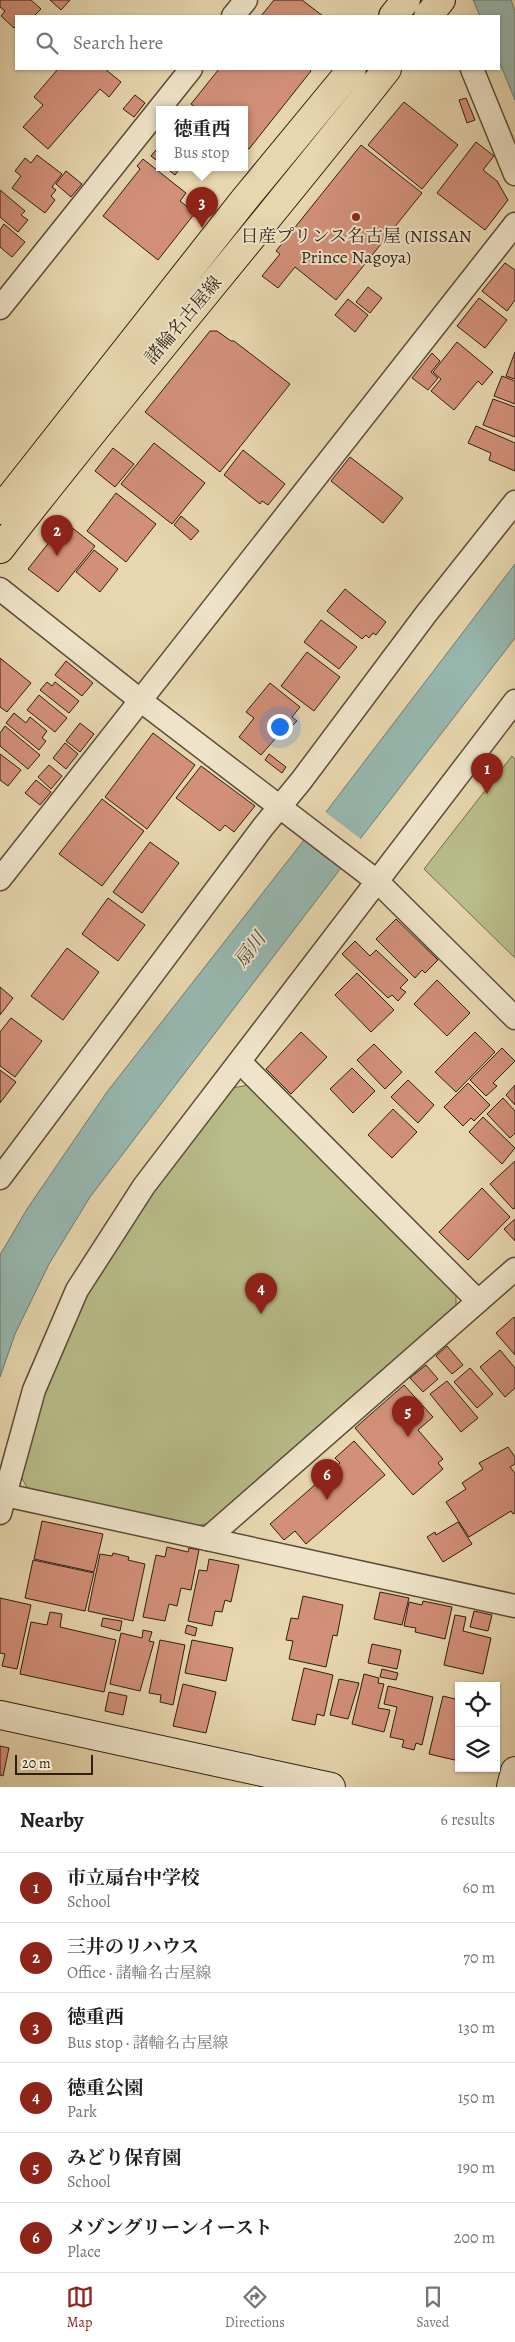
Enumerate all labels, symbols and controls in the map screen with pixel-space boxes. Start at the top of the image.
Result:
search box [15,15,500,70]
icon: search [33,29,61,57]
text: Search here [73,30,163,56]
popup [156,106,248,171]
text: 徳重西 [173,116,231,142]
text: Bus stop [173,142,229,164]
pin: 3 [186,187,218,228]
marker: 日産プリンス名古屋 (NISSAN Prince Nagoya) [350,211,362,223]
place label: 日産プリンス名古屋 (NISSAN Prince Nagoya) [240,224,472,269]
street label: 諸輪名古屋線 [139,271,227,369]
pin: 2 [41,515,73,556]
your location [267,714,293,740]
pin: 1 [471,753,503,794]
water label: 扇川 [228,925,273,973]
pin: 4 [245,1273,277,1314]
pin: 5 [392,1396,424,1437]
pin: 6 [311,1459,343,1500]
map controls [455,1682,500,1772]
button: locate [455,1682,500,1727]
button: layers [455,1727,500,1772]
scale bar [15,1752,92,1775]
text: 20 m [22,1754,51,1773]
text: Nearby [20,1806,83,1834]
text: 6 results [441,1809,495,1831]
text: 市立扇台中学校 [67,1865,200,1891]
text: 1 [33,1877,39,1899]
text: 60 m [463,1877,495,1899]
text: School [67,1891,110,1913]
text: 三井のリハウス [67,1934,199,1960]
text: 2 [32,1947,40,1969]
text: 70 m [463,1947,495,1969]
text: Office · 諸輪名古屋線 [67,1962,211,1984]
text: 徳重西 [67,2004,124,2030]
text: 3 [33,2017,39,2039]
text: 130 m [458,2017,495,2039]
text: Bus stop · 諸輪名古屋線 [67,2032,228,2054]
text: 徳重公園 [67,2075,143,2101]
text: 4 [32,2087,40,2109]
text: 150 m [458,2087,495,2109]
text: Park [67,2101,97,2123]
text: みどり保育園 [67,2145,181,2171]
text: 5 [33,2157,39,2179]
text: 190 m [457,2157,495,2179]
text: School [67,2171,110,2193]
text: メゾングリーンイースト [67,2215,273,2241]
text: 6 [32,2227,40,2249]
text: 200 m [454,2227,495,2249]
text: Place [67,2241,101,2263]
tab: Map [66,2283,94,2332]
tab: Directions [225,2283,285,2332]
tab: Saved [416,2283,449,2332]

